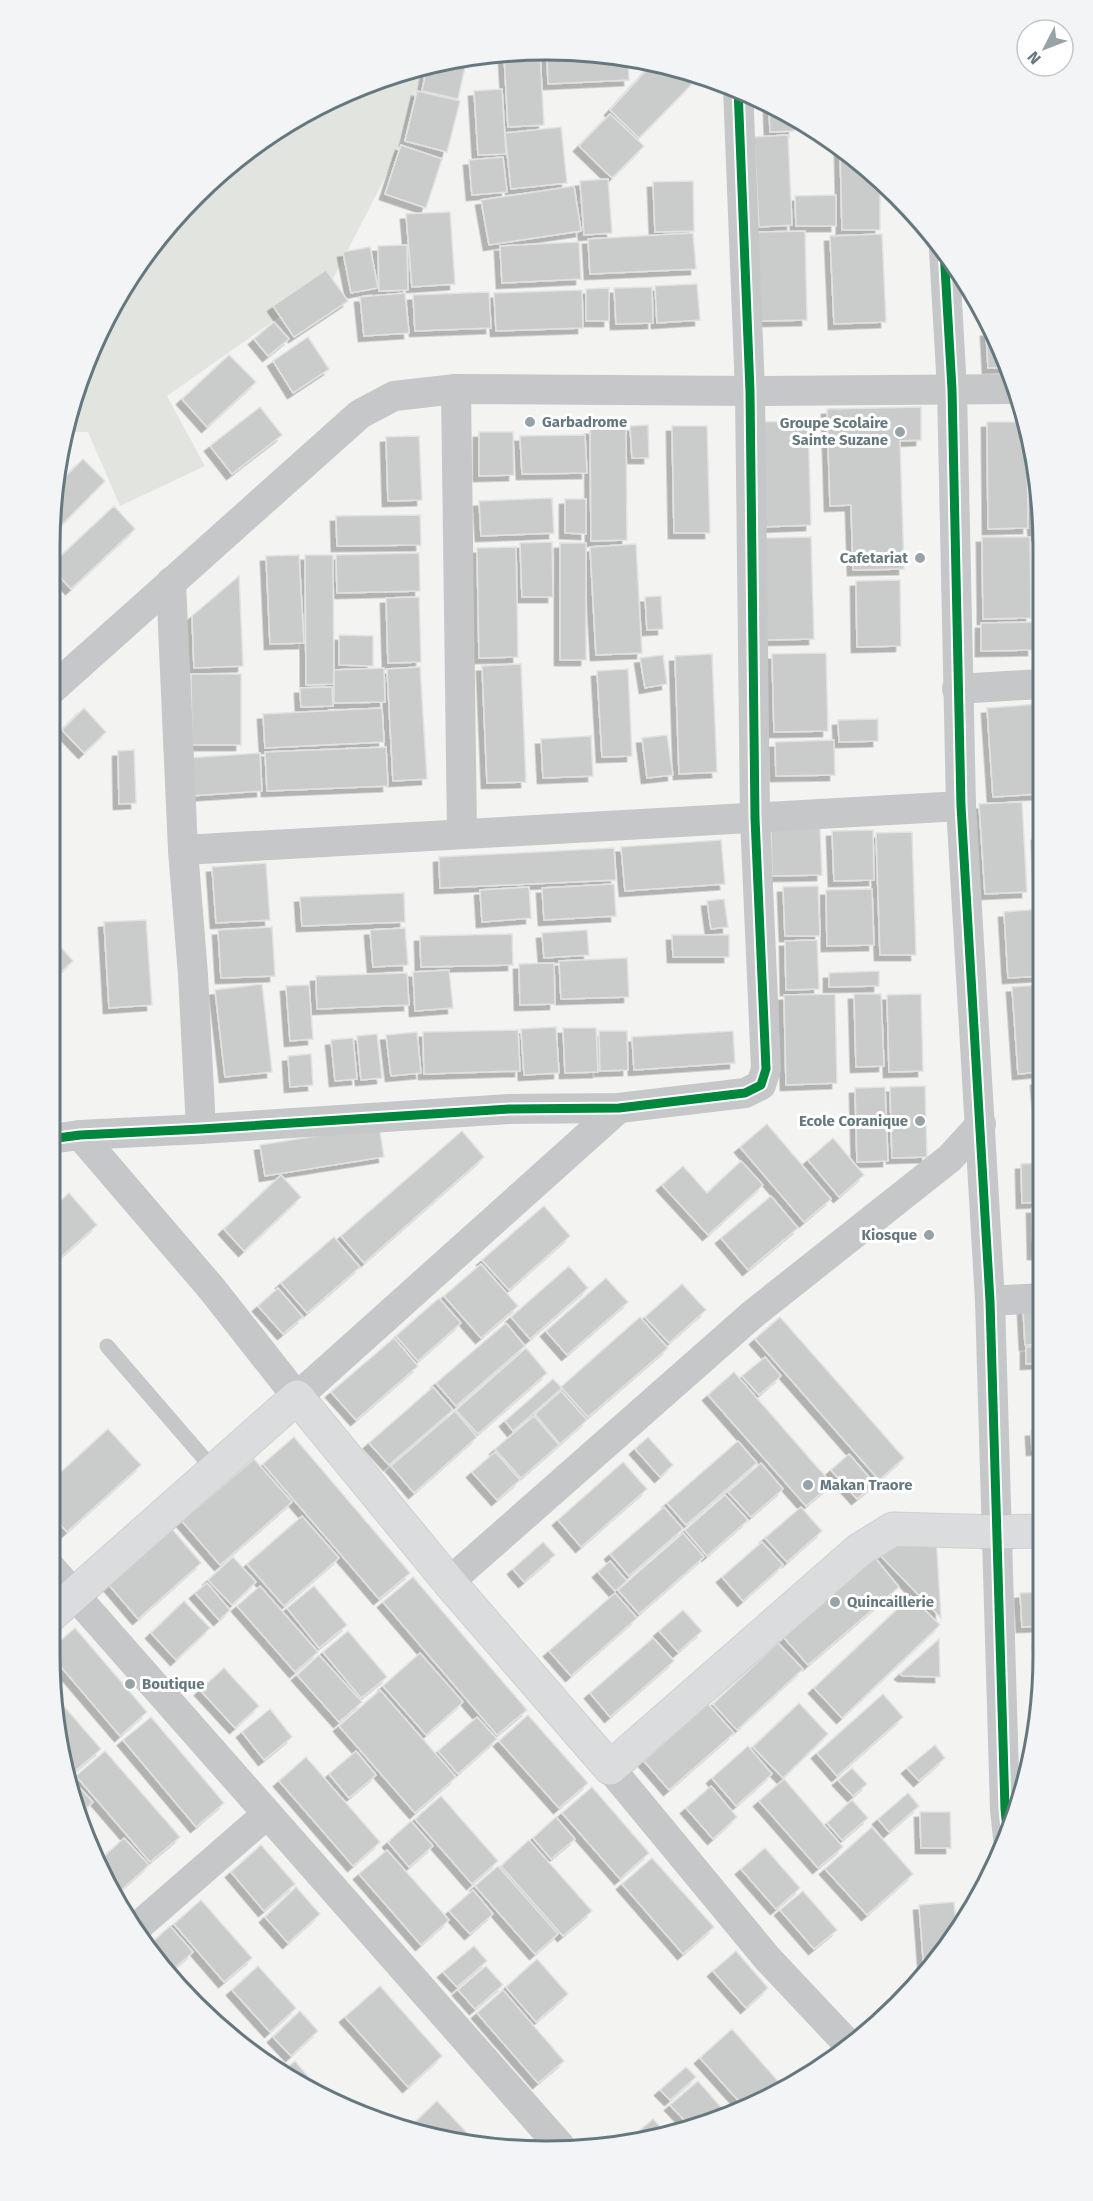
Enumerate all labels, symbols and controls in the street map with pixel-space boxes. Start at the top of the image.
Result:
north arrow [1015,18,1075,78]
text: N [1024,47,1045,68]
place label: Garbadrome [542,413,627,431]
place label: Groupe Scolaire Sainte Suzane [780,414,888,449]
marker: Garbadrome [523,415,537,429]
marker: Groupe Scolaire Sainte Suzane [893,425,907,439]
place label: Cafetariat [840,549,908,567]
marker: Cafetariat [913,551,927,565]
place label: Ecole Coranique [799,1112,908,1130]
marker: Ecole Coranique [913,1114,927,1128]
place label: Kiosque [861,1226,917,1244]
marker: Kiosque [922,1228,936,1242]
place label: Makan Traore [820,1476,912,1494]
marker: Makan Traore [801,1478,815,1492]
place label: Quincaillerie [847,1593,934,1611]
marker: Quincaillerie [828,1595,842,1609]
place label: Boutique [142,1675,204,1693]
marker: Boutique [123,1677,137,1691]

